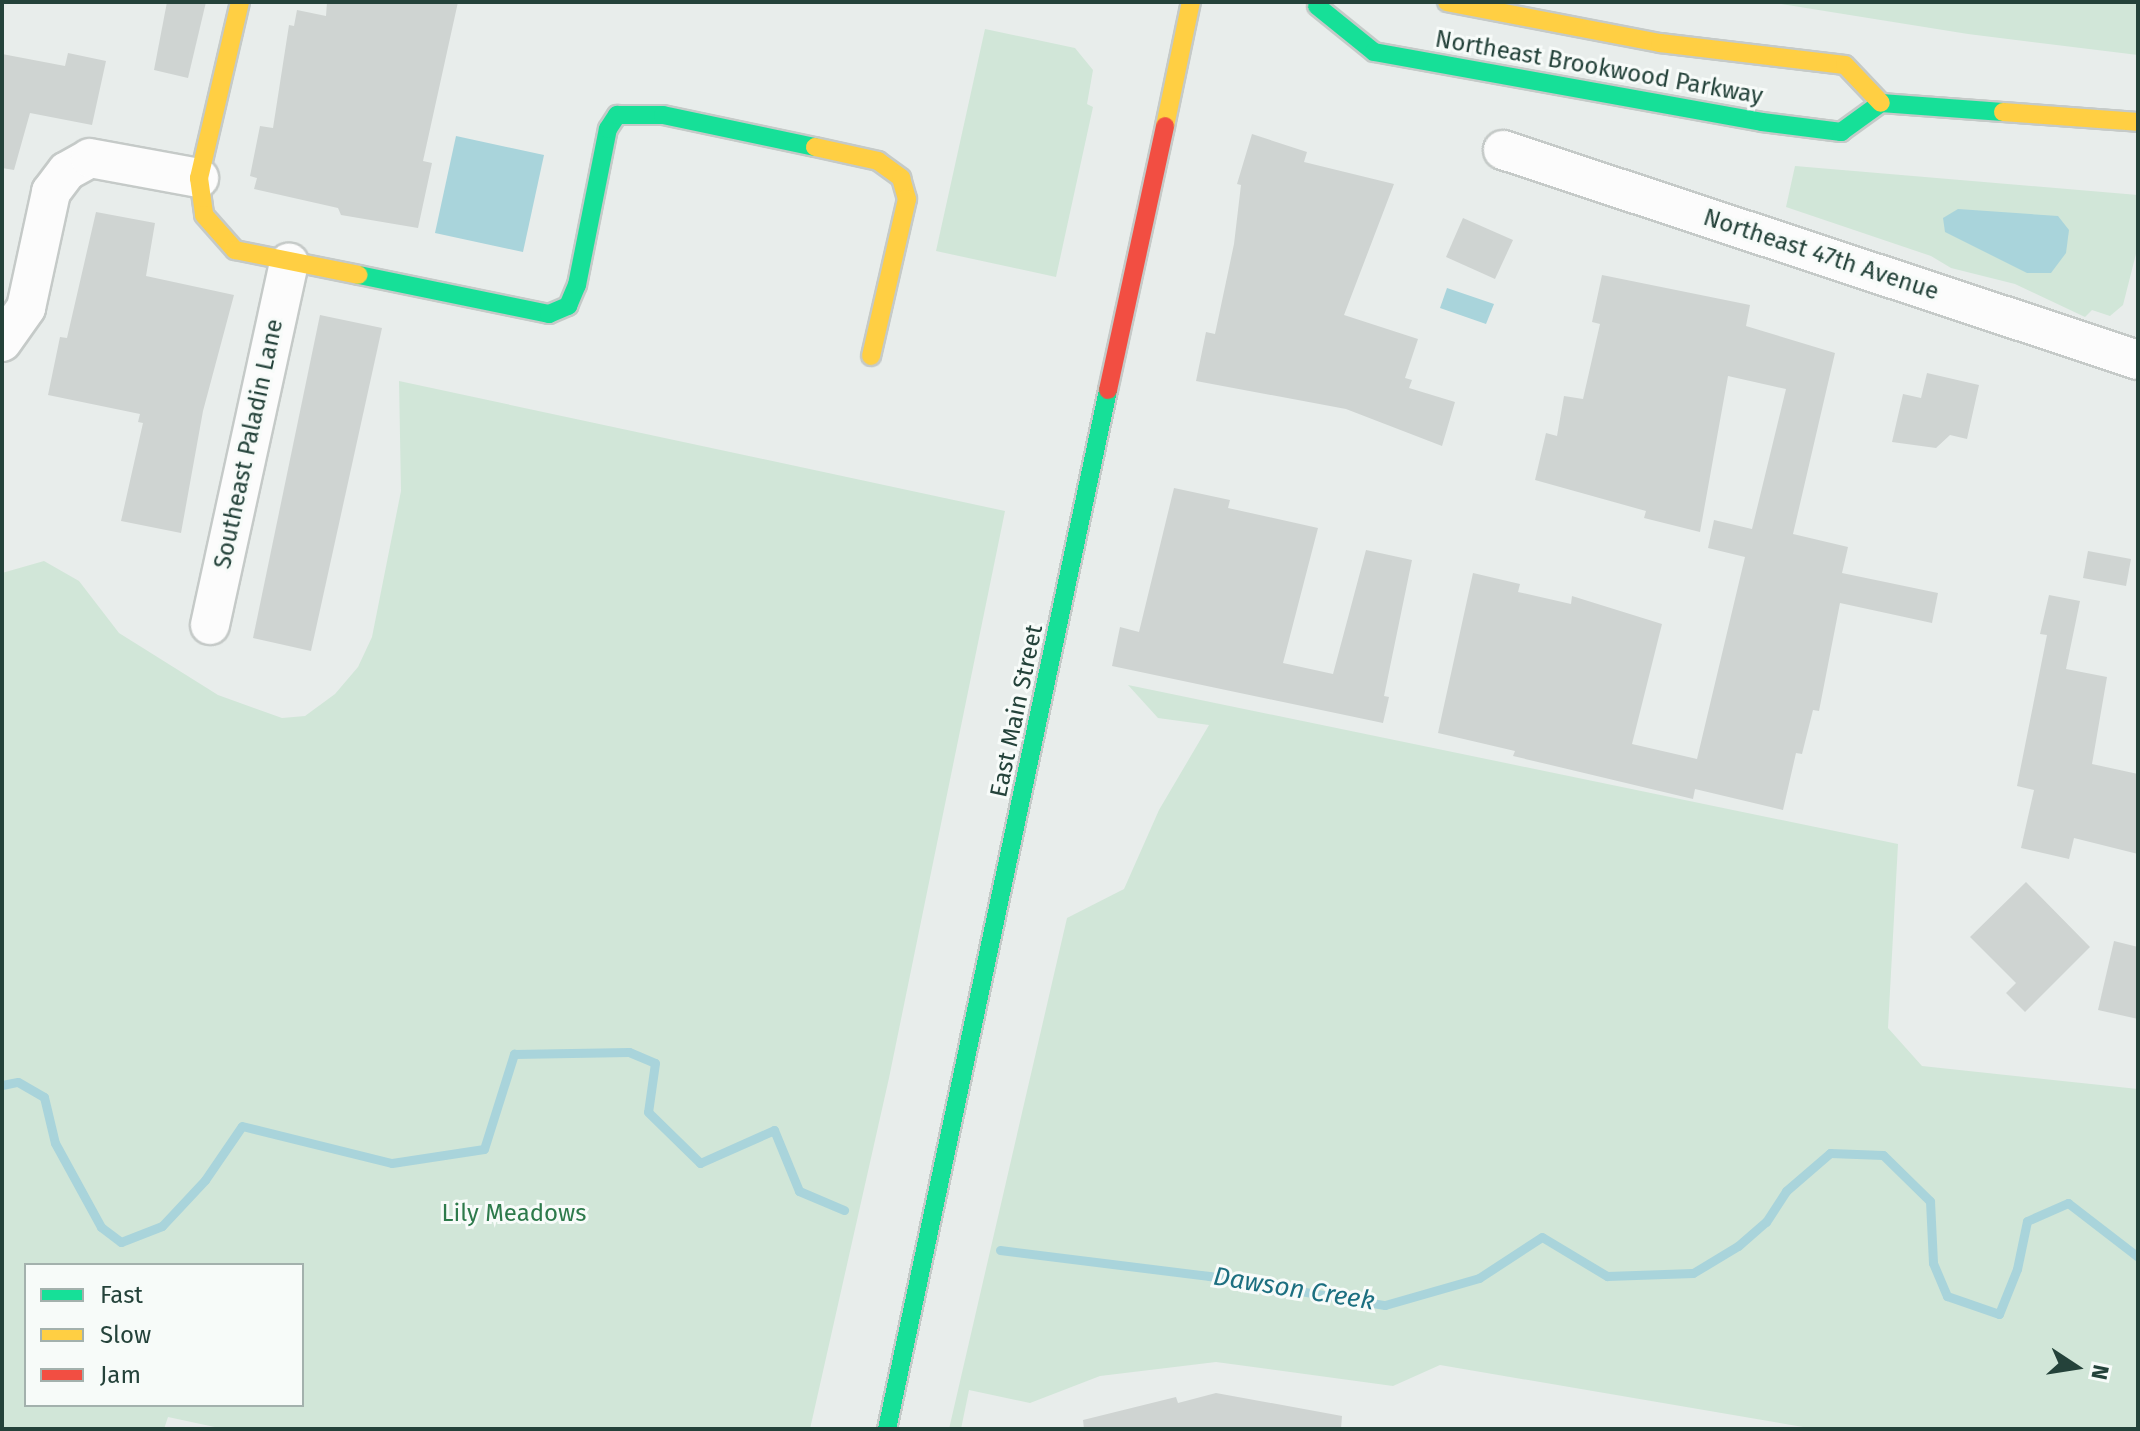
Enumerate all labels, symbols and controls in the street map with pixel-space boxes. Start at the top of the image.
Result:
street label: Northeast Brookwood Parkway [1433,25,1765,111]
street label: Northeast 47th Avenue [1700,203,1942,307]
street label: Southeast Paladin Lane [208,317,290,571]
street label: East Main Street [985,622,1049,800]
park label: Lily Meadows [441,1200,587,1228]
water label: Dawson Creek [1211,1261,1377,1317]
legend [24,1263,304,1407]
text: Fast [100,1281,143,1309]
text: Slow [100,1321,151,1349]
north arrow [2036,1327,2116,1407]
text: Jam [100,1361,141,1389]
text: N [2085,1362,2115,1382]

